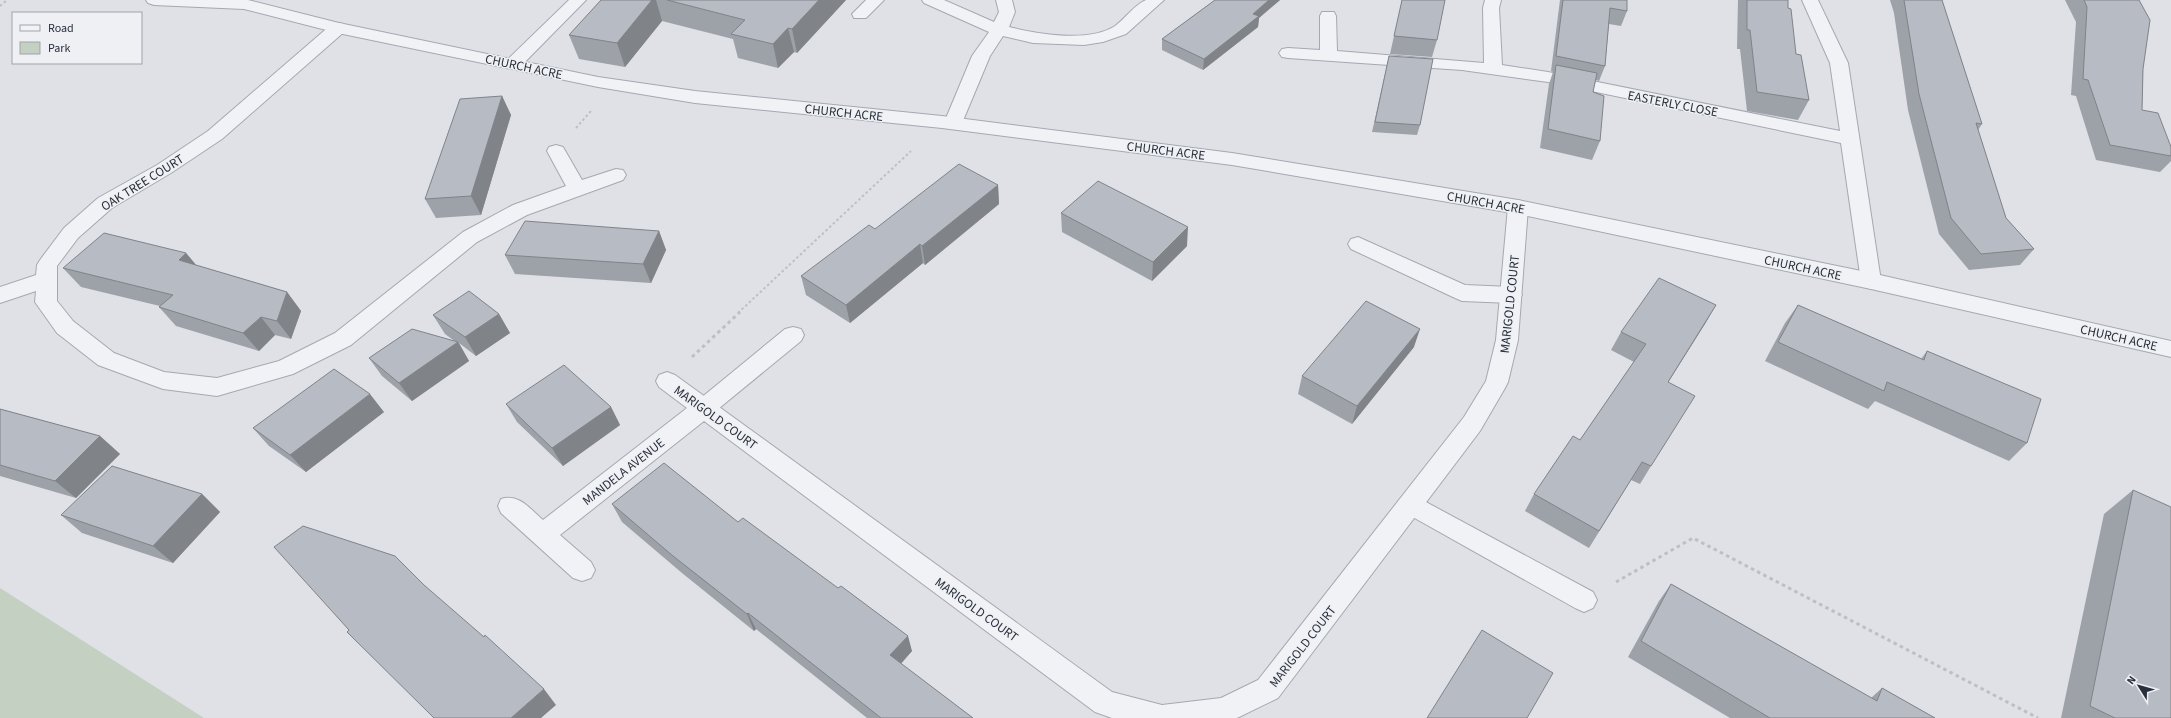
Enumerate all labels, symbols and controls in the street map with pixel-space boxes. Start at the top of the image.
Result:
legend [12,12,142,64]
text: Road [48,20,74,37]
text: Park [48,40,70,57]
street label: CHURCH ACRE [483,50,564,84]
street label: EASTERLY CLOSE [1626,86,1720,122]
street label: CHURCH ACRE [804,100,884,126]
street label: CHURCH ACRE [1126,137,1206,165]
street label: OAK TREE COURT [98,150,187,216]
street label: CHURCH ACRE [1445,187,1526,219]
street label: CHURCH ACRE [1762,251,1843,285]
street label: MARIGOLD COURT [1496,254,1524,354]
street label: CHURCH ACRE [2078,320,2159,356]
street label: MARIGOLD COURT [670,381,761,454]
street label: MANDELA AVENUE [579,434,669,510]
street label: MARIGOLD COURT [931,573,1022,646]
street label: MARIGOLD COURT [1265,602,1340,691]
north arrow [2119,666,2159,706]
text: N [2123,673,2140,688]

